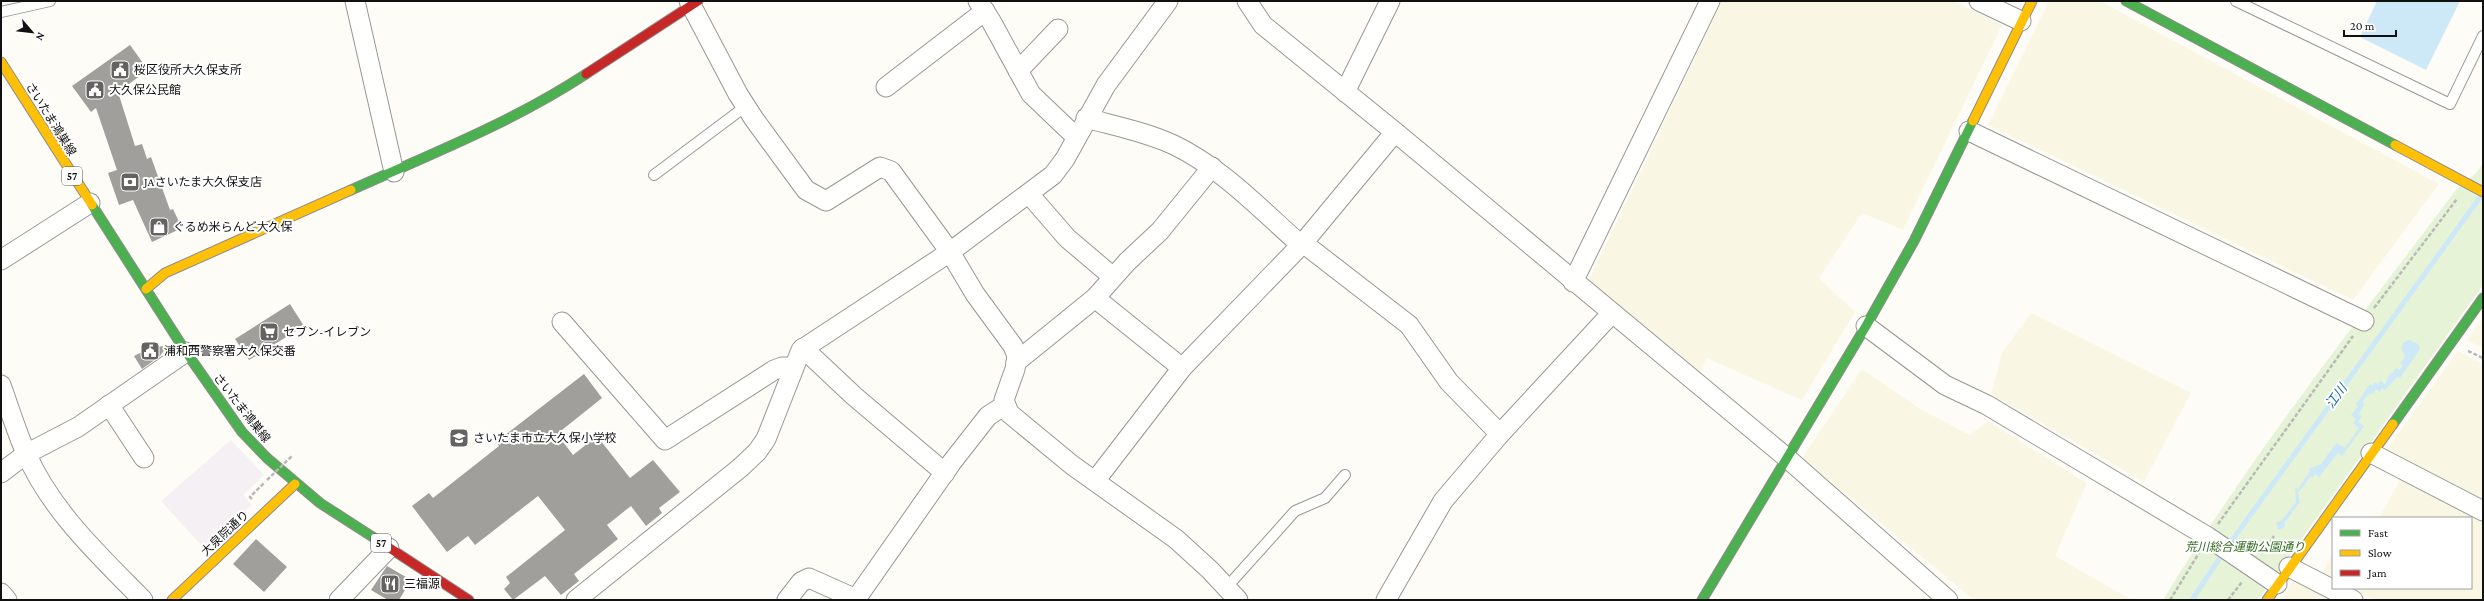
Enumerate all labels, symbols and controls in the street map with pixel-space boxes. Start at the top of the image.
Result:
north arrow [12,12,52,52]
scale bar [2344,12,2396,38]
text: 20 m [2350,19,2375,33]
text: N [34,31,48,43]
public building icon: 桜区役所大久保支所 [109,59,131,81]
place label: 桜区役所大久保支所 [134,63,242,77]
public building icon: 大久保公民館 [84,79,106,101]
street label: さいたま鴻巣線 [23,80,79,158]
place label: 大久保公民館 [109,83,181,97]
road number: 57 [62,167,82,185]
bank icon: JAさいたま大久保支店 [119,171,141,193]
place label: JAさいたま大久保支店 [143,175,262,189]
shop icon: ぐるめ米らんど大久保 [148,216,170,238]
place label: ぐるめ米らんど大久保 [173,220,292,234]
supermarket icon: セブン-イレブン [258,321,280,343]
place label: セブン-イレブン [283,325,371,339]
public building icon: 浦和西警察署大久保交番 [139,340,161,362]
place label: 浦和西警察署大久保交番 [164,344,296,358]
street label: さいたま鴻巣線 [211,371,273,445]
water label: 江川 [2322,379,2351,411]
school or university icon: さいたま市立大久保小学校 [448,427,470,449]
place label: さいたま市立大久保小学校 [473,431,617,445]
street label: 大泉院通り [198,507,252,559]
legend [2332,517,2472,589]
text: Fast [2368,526,2389,540]
road number: 57 [371,534,391,552]
park label: 荒川総合運動公園通り [2185,540,2305,554]
text: Slow [2368,546,2392,560]
text: Jam [2367,566,2387,580]
restaurant icon: 三福源 [379,573,401,595]
place label: 三福源 [404,577,440,591]

